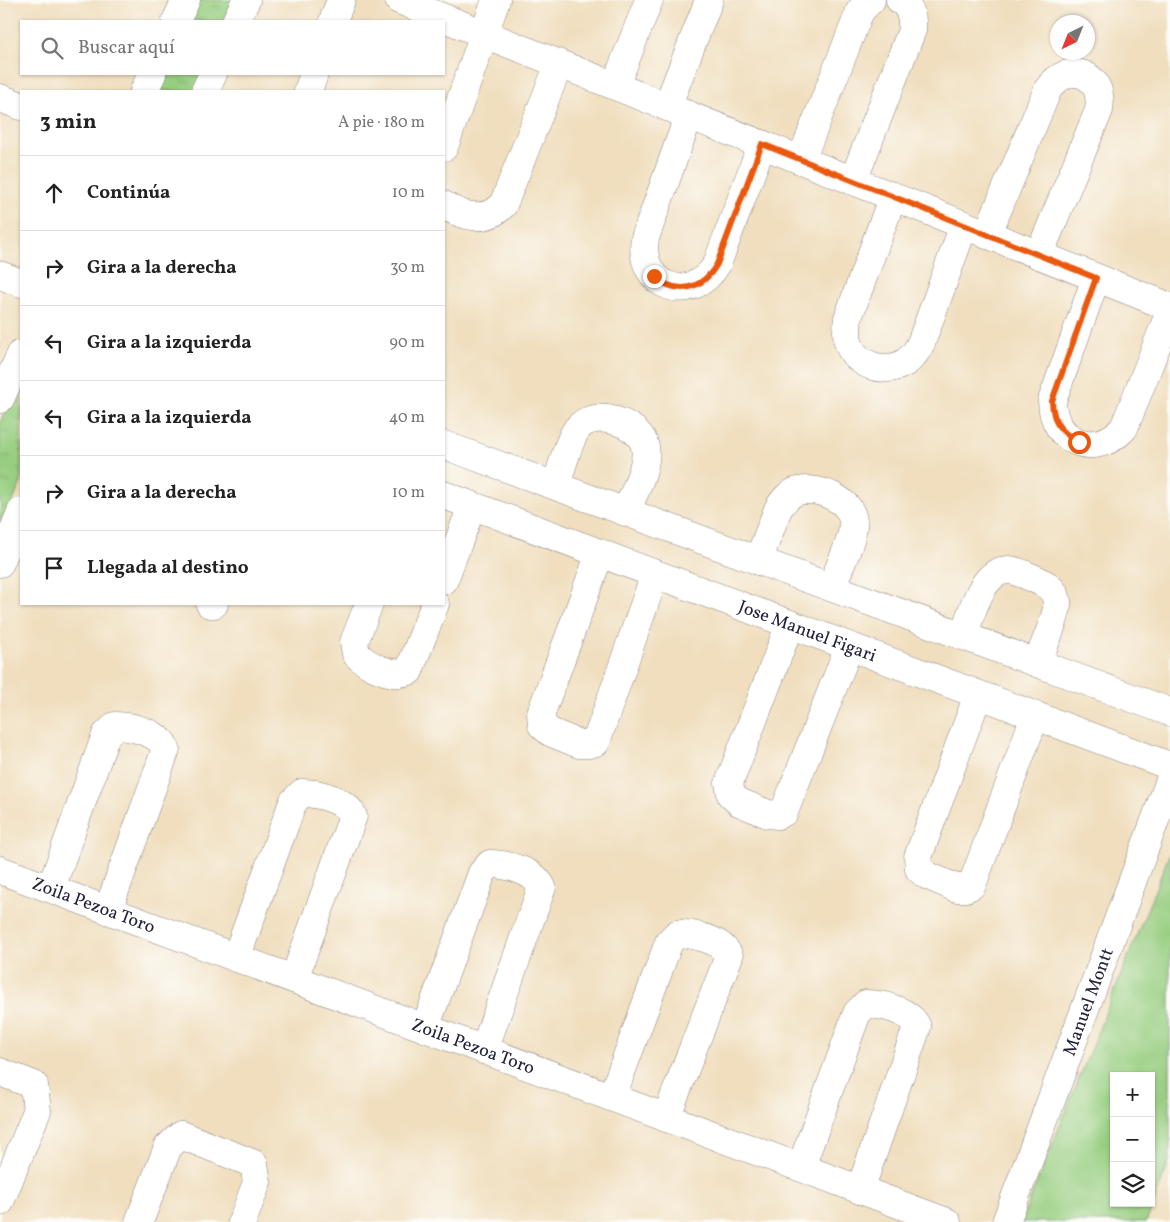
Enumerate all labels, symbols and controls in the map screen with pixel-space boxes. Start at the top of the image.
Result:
north arrow [1050,15,1095,60]
search box [20,20,445,75]
icon: search [38,34,66,62]
text: Buscar aquí [78,35,175,61]
text: 3 min [40,108,96,137]
text: A pie · 180 m [338,112,425,134]
icon: ahead [40,179,68,207]
text: Continúa [87,180,170,206]
text: 10 m [392,182,425,204]
icon: right [40,254,68,282]
text: Gira a la derecha [87,255,237,281]
text: 30 m [390,257,425,279]
route end [643,265,666,288]
icon: left [40,329,68,357]
text: Gira a la izquierda [87,330,252,356]
text: 90 m [389,332,425,354]
icon: left [40,404,68,432]
text: Gira a la izquierda [87,405,252,431]
text: 40 m [389,407,425,429]
route start [1068,431,1091,454]
icon: right [40,479,68,507]
text: Gira a la derecha [87,480,237,506]
text: 10 m [392,482,425,504]
icon: arrive [40,554,68,582]
text: Llegada al destino [87,555,249,581]
street label: Jose Manuel Figari [734,595,880,669]
street label: Zoila Pezoa Toro [28,872,158,941]
street label: Manuel Montt [1058,945,1121,1060]
street label: Zoila Pezoa Toro [408,1013,538,1082]
map controls [1110,1072,1155,1207]
button: + [1110,1072,1155,1117]
button: − [1110,1117,1155,1162]
button: layers [1110,1162,1155,1207]

